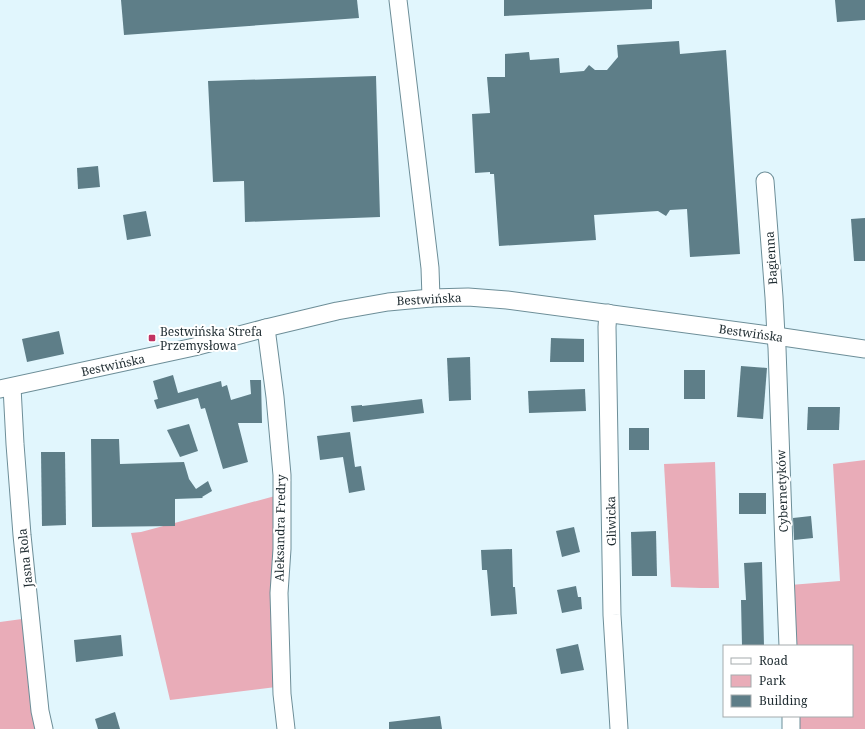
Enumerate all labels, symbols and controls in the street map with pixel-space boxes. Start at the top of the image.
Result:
street label: Bagienna [761,230,781,285]
street label: Bestwińska [396,289,462,309]
street label: Bestwińska [718,320,785,346]
place label: Bestwińska Strefa Przemysłowa [160,323,262,354]
marker: Bestwińska Strefa Przemysłowa [147,333,157,343]
street label: Bestwińska [79,350,147,380]
street label: Cybernetyków [772,449,792,533]
street label: Aleksandra Fredry [271,474,289,582]
street label: Gliwicka [602,496,620,546]
street label: Jasna Rola [13,527,37,589]
legend [723,645,853,717]
text: Road [759,652,789,669]
text: Park [759,672,787,689]
text: Building [759,692,808,709]

